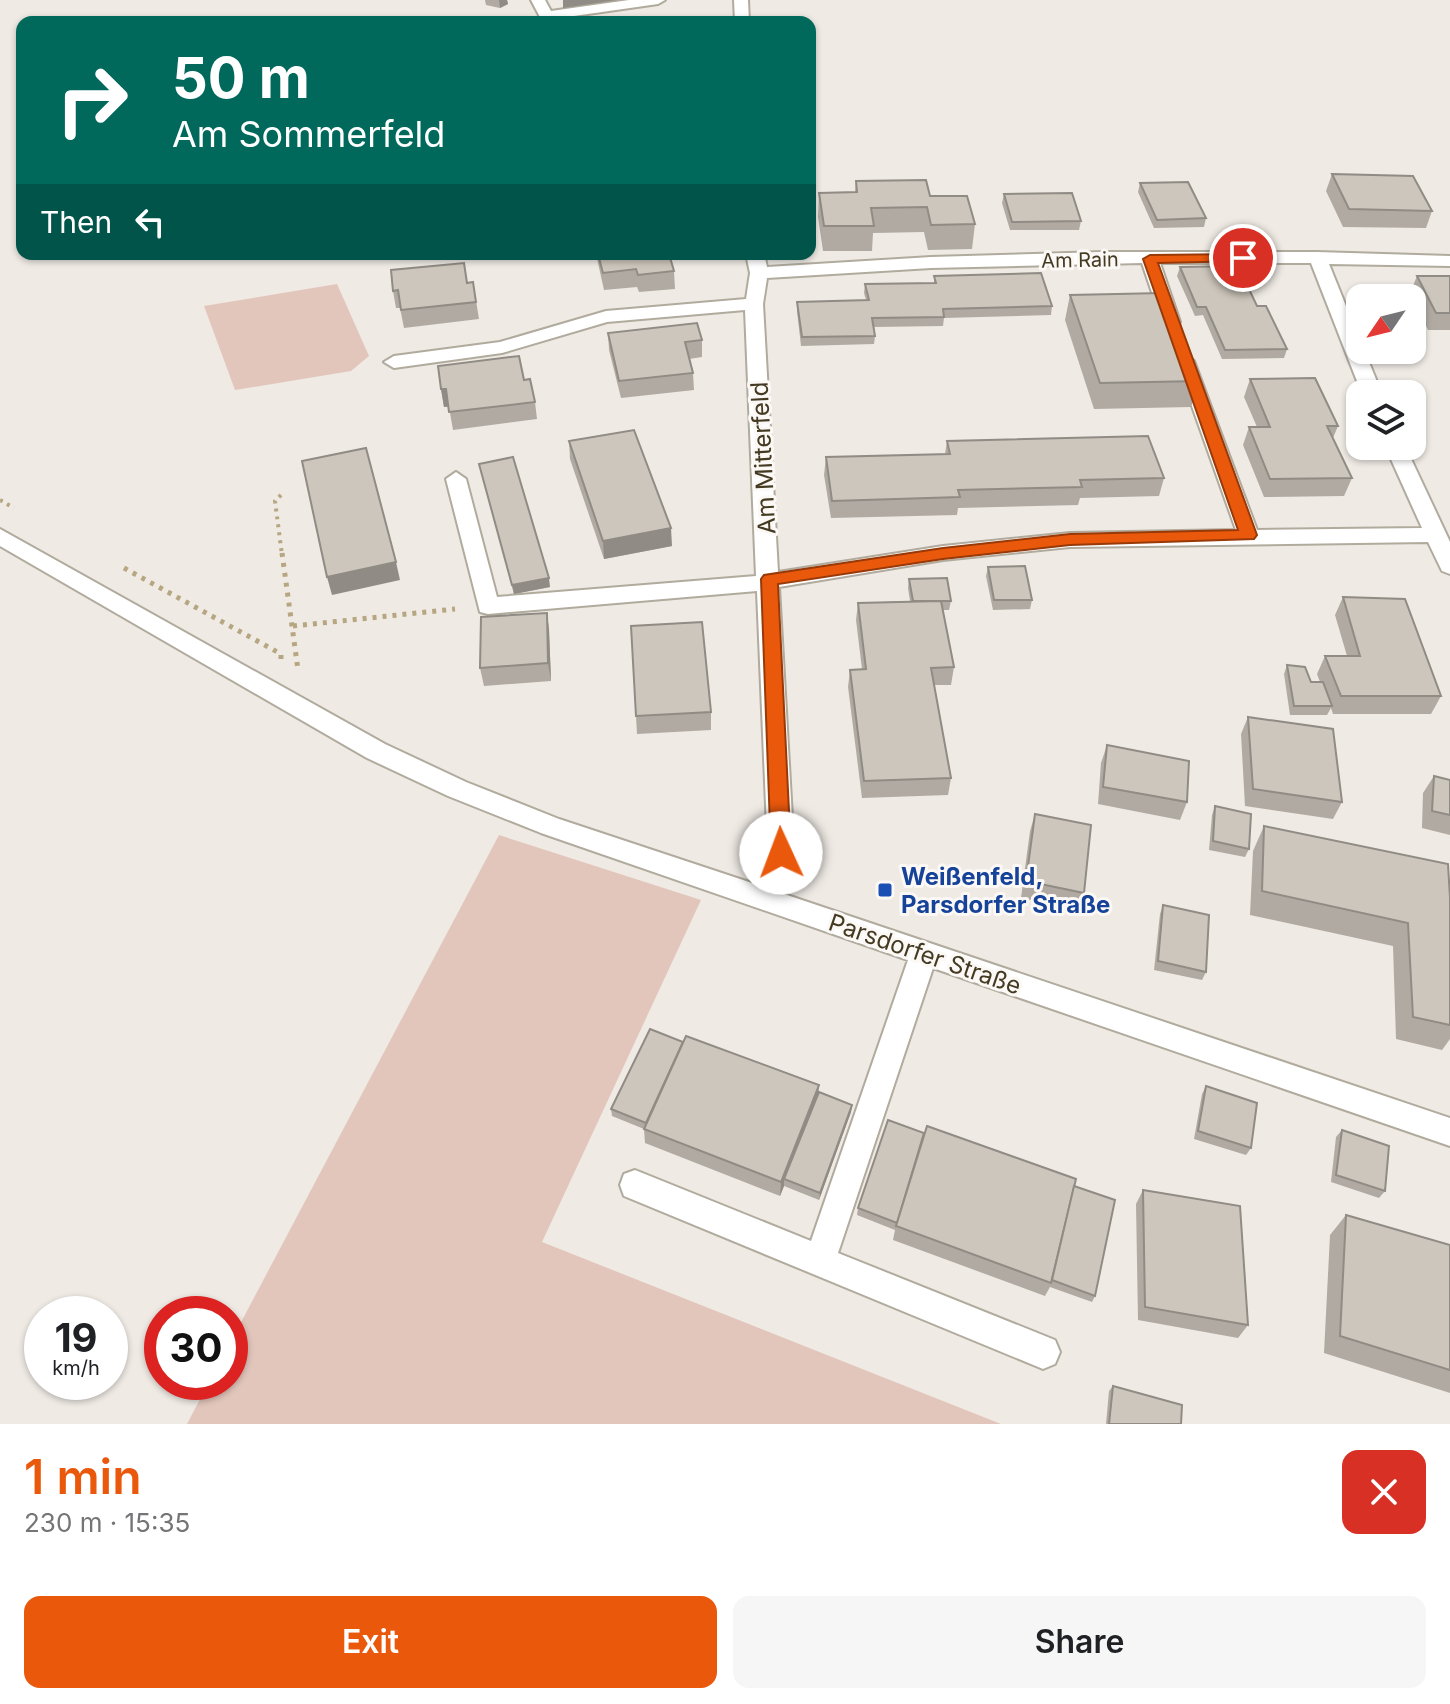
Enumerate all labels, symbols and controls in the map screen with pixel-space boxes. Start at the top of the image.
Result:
text: 50 m [172,44,310,112]
icon: right [40,48,144,152]
text: Am Sommerfeld [172,112,445,156]
icon: left [128,200,172,244]
text: Then [40,204,112,240]
pin [1209,224,1277,292]
icon: arrive [1221,236,1265,280]
street label: Am Rain [1041,247,1119,273]
north arrow [1346,284,1426,364]
map controls [1346,284,1426,460]
button: layers [1346,380,1426,460]
street label: Am Mitterfeld [745,381,781,535]
position arrow [739,811,823,895]
place label: Weißenfeld, Parsdorfer Straße [901,862,1110,919]
marker: Weißenfeld, Parsdorfer Straße [876,881,894,899]
street label: Parsdorfer Straße [825,907,1025,1001]
speed limit sign: 30 [144,1296,248,1400]
text: 19 [54,1313,98,1362]
text: km/h [52,1356,100,1380]
text: 1 min [24,1447,142,1506]
button: close [1342,1450,1426,1534]
text: 230 m · 15:35 [24,1507,190,1538]
button: Exit [24,1596,717,1688]
button: Share [733,1596,1426,1688]

